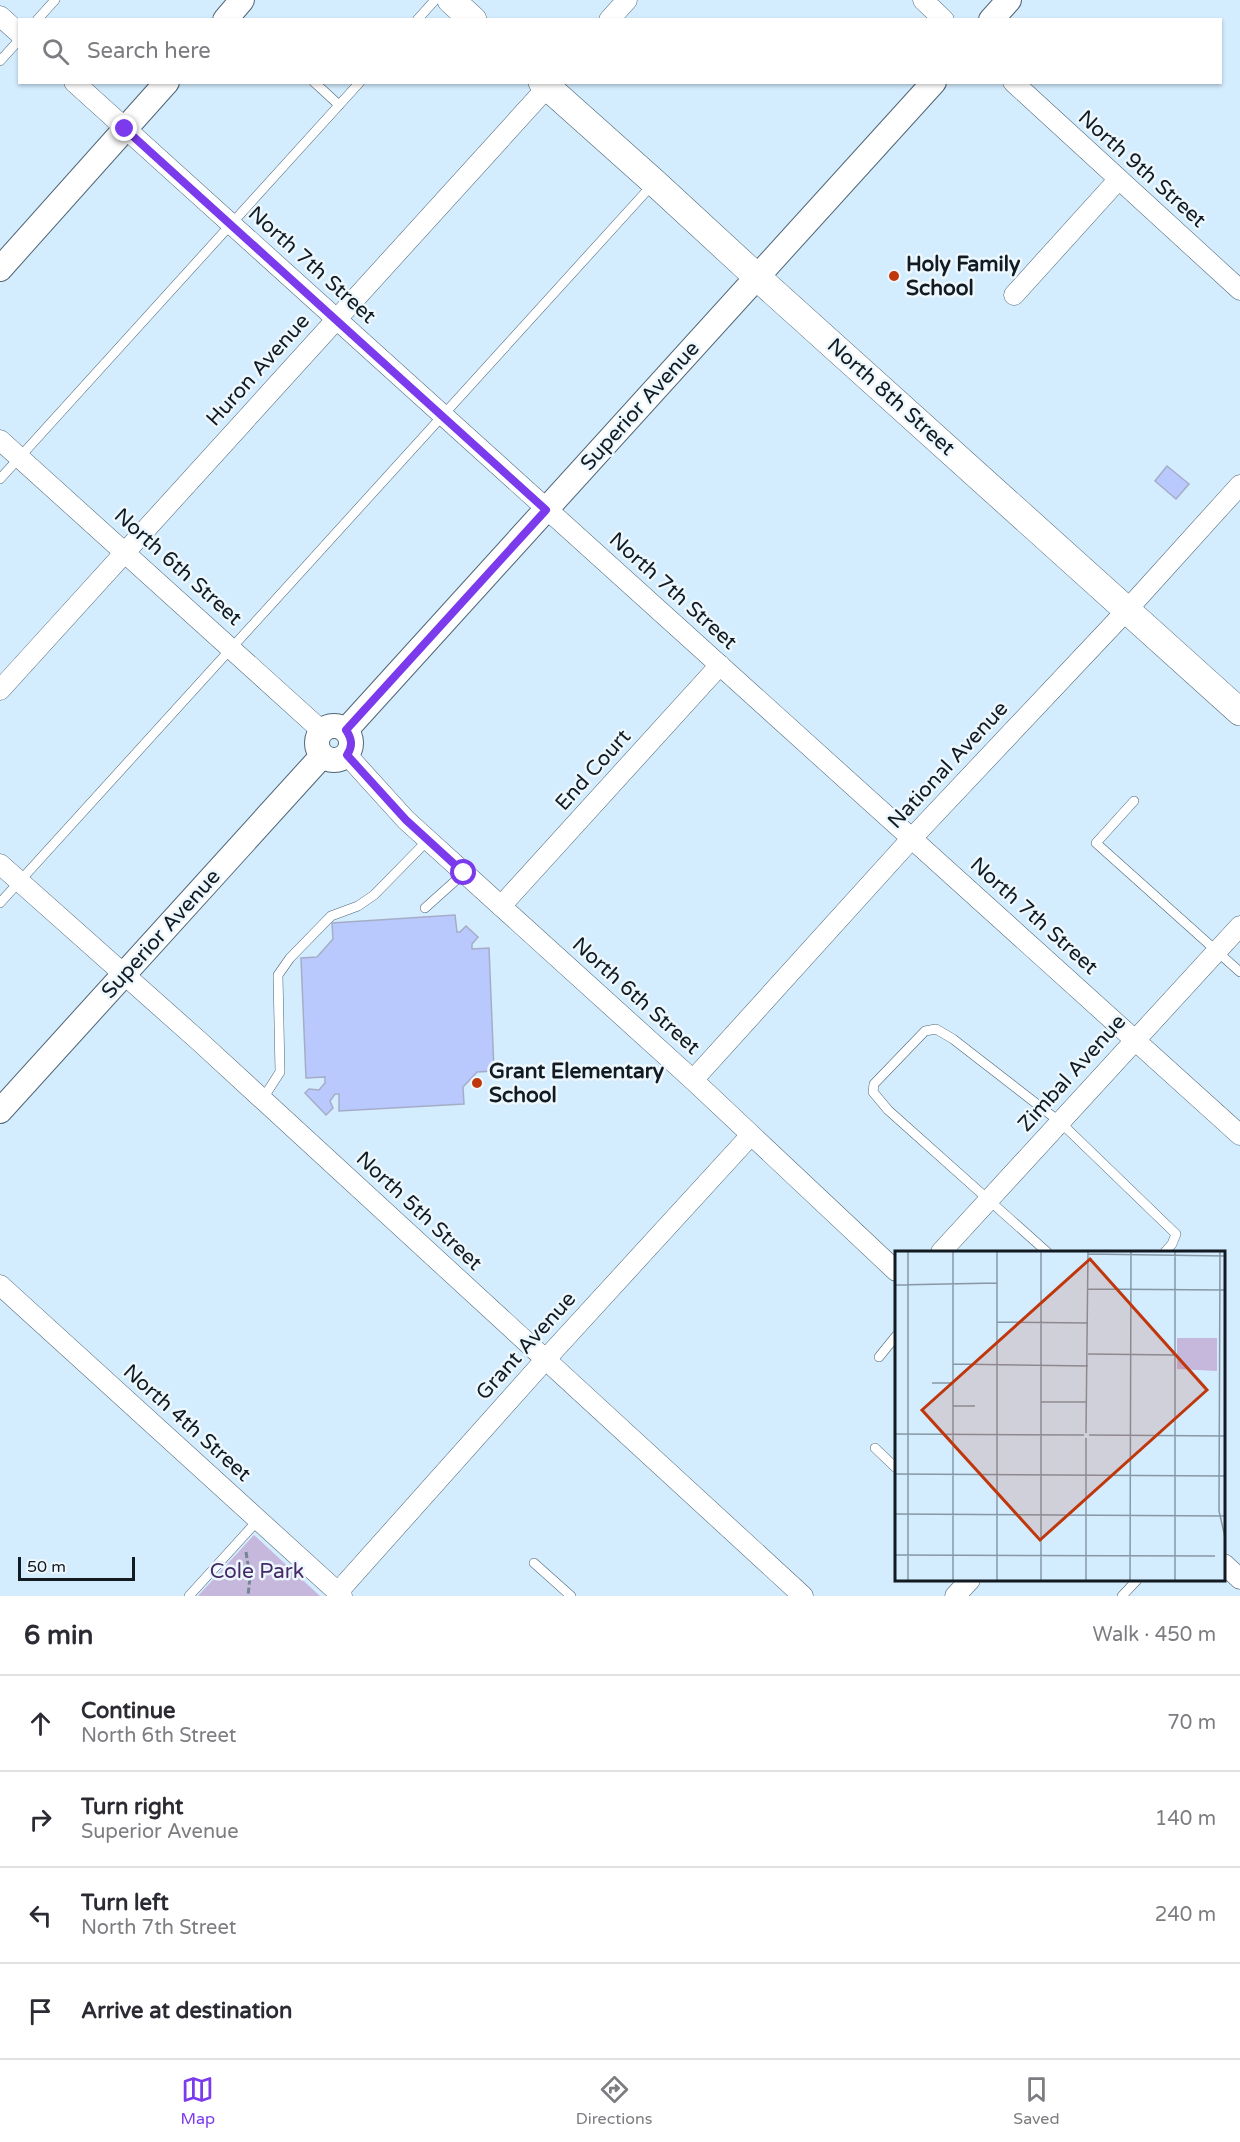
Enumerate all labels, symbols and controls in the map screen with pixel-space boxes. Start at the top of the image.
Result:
search box [18,18,1222,84]
icon: search [39,35,72,68]
text: Search here [87,38,211,64]
street label: North 9th Street [1073,105,1211,233]
route end [111,115,137,141]
street label: North 7th Street [243,201,381,329]
place label: Holy Family School [906,252,1021,301]
marker: Holy Family School [887,269,901,283]
street label: Huron Avenue [201,309,315,431]
street label: North 8th Street [822,333,960,461]
street label: Superior Avenue [575,336,705,476]
street label: North 6th Street [109,503,247,631]
street label: North 7th Street [604,527,742,655]
street label: National Avenue [883,696,1013,834]
street label: End Court [550,724,636,816]
street label: North 7th Street [965,852,1103,980]
route start [450,859,476,885]
street label: Superior Avenue [96,864,226,1004]
street label: North 6th Street [567,932,705,1060]
street label: Zimbal Avenue [1013,1009,1131,1137]
place label: Grant Elementary School [489,1059,665,1108]
marker: Grant Elementary School [470,1076,484,1090]
street label: North 5th Street [351,1146,487,1276]
inset map [895,1251,1225,1581]
street label: Grant Avenue [471,1287,581,1405]
street label: North 4th Street [118,1359,256,1487]
scale bar [18,1554,135,1582]
text: 50 m [27,1557,66,1577]
park label: Cole Park [210,1559,304,1584]
text: 6 min [24,1620,93,1651]
text: Walk · 450 m [1093,1623,1216,1647]
text: Continue [81,1698,176,1724]
icon: ahead [24,1707,57,1740]
text: 70 m [1167,1711,1216,1735]
text: North 6th Street [81,1724,236,1748]
text: Turn right [81,1794,183,1820]
icon: right [24,1803,57,1836]
text: 140 m [1155,1807,1216,1831]
text: Superior Avenue [81,1820,239,1844]
text: Turn left [81,1890,169,1916]
icon: left [24,1899,57,1932]
text: 240 m [1155,1903,1216,1927]
text: North 7th Street [81,1916,236,1940]
icon: arrive [24,1995,57,2028]
text: Arrive at destination [81,1998,292,2024]
tab: Map [180,2073,215,2129]
tab: Directions [576,2073,652,2129]
tab: Saved [1013,2073,1060,2129]

